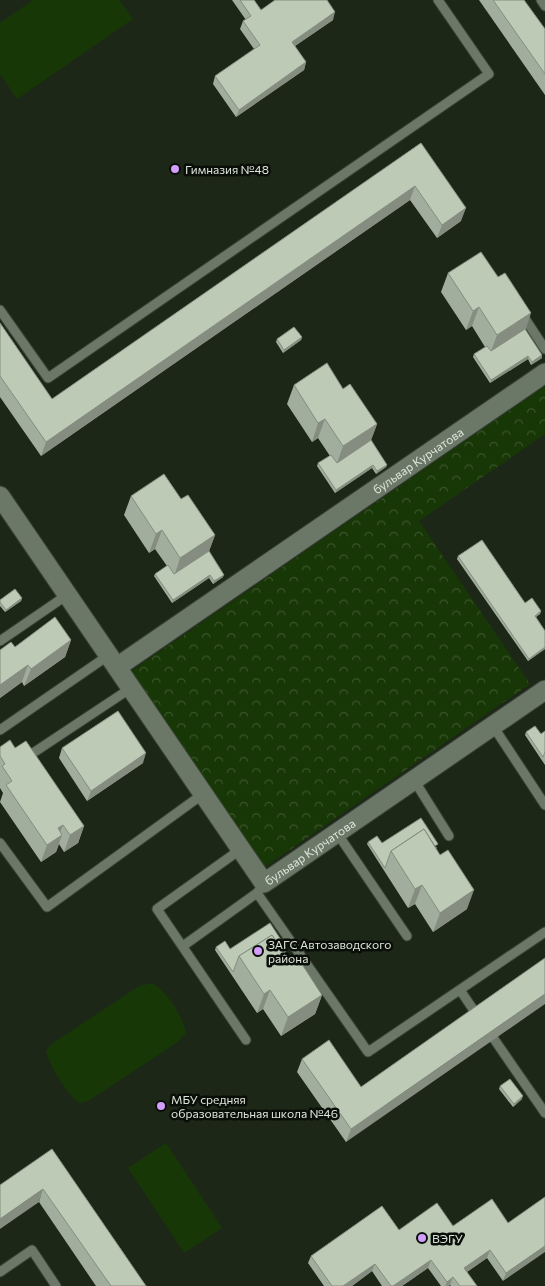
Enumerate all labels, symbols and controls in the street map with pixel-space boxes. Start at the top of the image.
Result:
place label: Гимназия №48 [185,162,269,176]
marker: Гимназия №48 [169,163,181,175]
street label: бульвар Курчатова [370,424,466,496]
street label: бульвар Курчатова [262,816,358,888]
place label: ЗАГС Автозаводского района [268,937,392,965]
marker: ЗАГС Автозаводского района [252,945,264,957]
place label: МБУ средняя образовательная школа №46 [171,1092,338,1120]
marker: МБУ средняя образовательная школа №46 [155,1100,167,1112]
place label: ВЭГУ [432,1231,463,1245]
marker: ВЭГУ [416,1232,428,1244]

